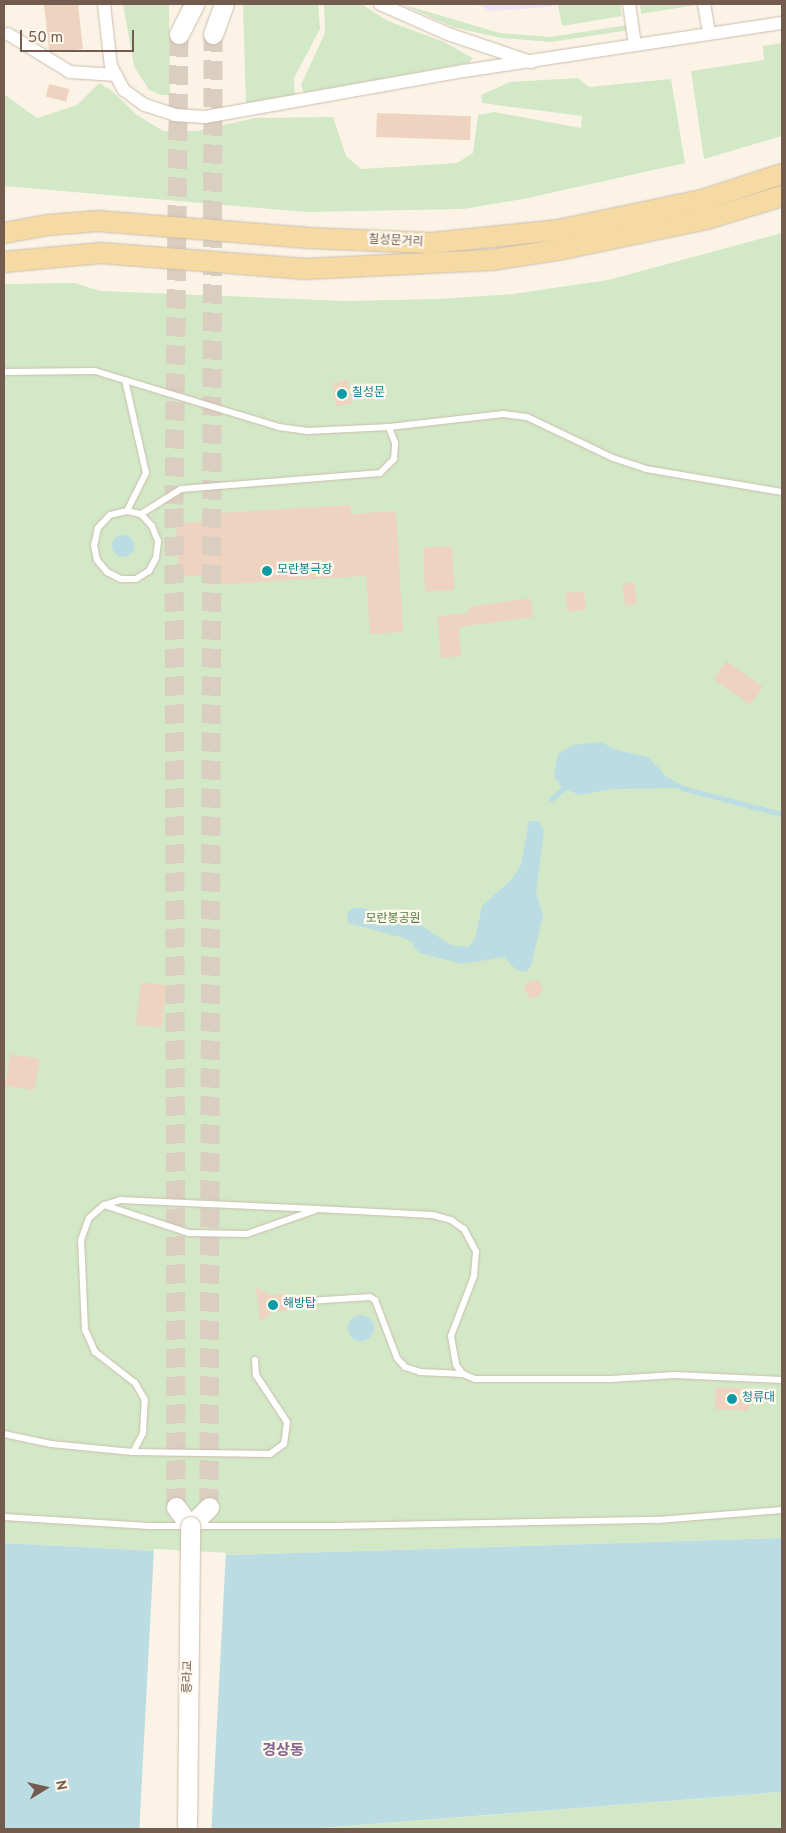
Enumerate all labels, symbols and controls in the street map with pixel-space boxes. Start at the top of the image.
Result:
scale bar [22,20,136,52]
text: 50 m [28,29,63,48]
street label: 칠성문거리 [368,233,424,251]
place label: 칠성문 [352,387,385,401]
marker: 칠성문 [336,388,348,400]
place label: 모란봉극장 [277,564,332,578]
marker: 모란봉극장 [261,565,273,577]
park label: 모란봉공원 [365,913,421,927]
place label: 해방탑 [283,1298,316,1312]
marker: 해방탑 [267,1299,279,1311]
place label: 청류대 [742,1392,775,1406]
marker: 청류대 [726,1393,738,1405]
street label: 릉라교 [182,1660,196,1694]
district label: 경상동 [262,1743,304,1761]
north arrow [20,1763,70,1813]
text: N [51,1779,70,1792]

